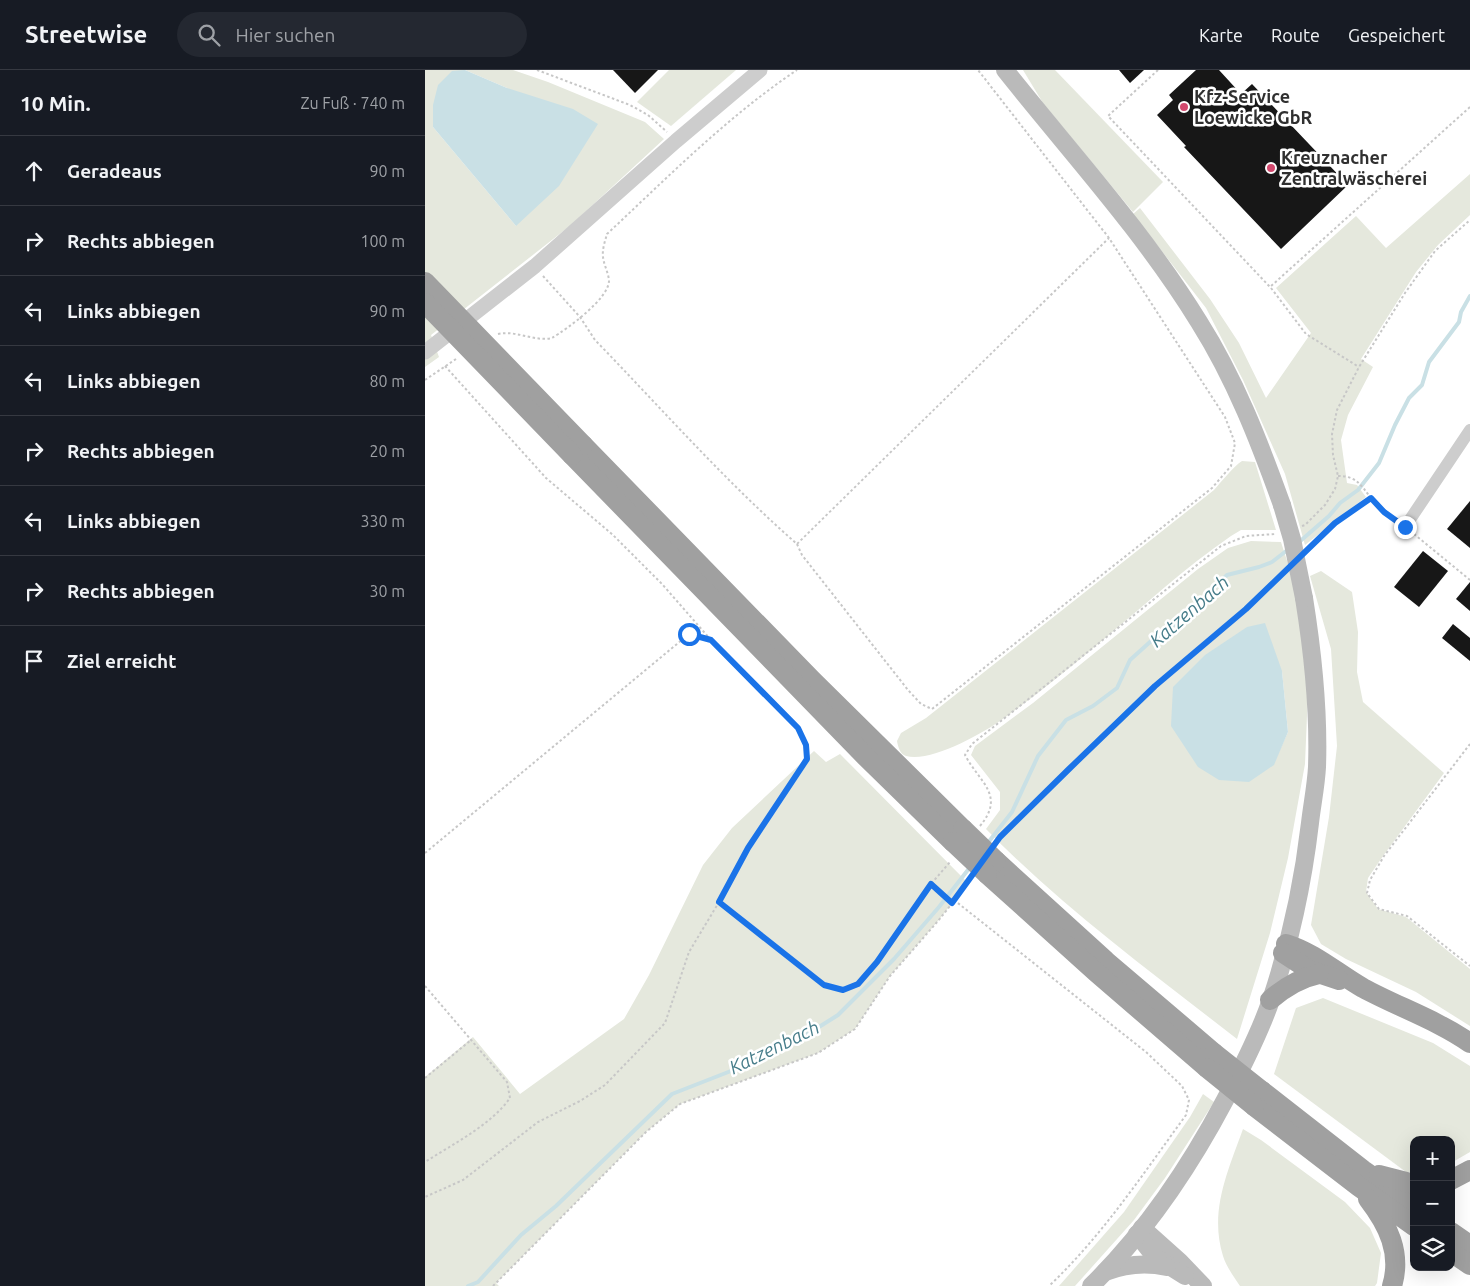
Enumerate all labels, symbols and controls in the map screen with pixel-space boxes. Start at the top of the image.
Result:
search box [177,12,527,57]
text: Streetwise [25,21,147,48]
icon: search [195,21,223,49]
text: Hier suchen [235,24,335,46]
text: Karte [1199,25,1243,45]
text: Route [1271,25,1320,45]
text: Gespeichert [1348,25,1445,45]
place label: Kfz-Service Loewicke GbR [1194,86,1312,127]
text: 10 Min. [20,91,91,115]
text: Zu Fuß · 740 m [300,94,405,112]
marker: Kfz-Service Loewicke GbR [1178,101,1190,113]
place label: Kreuznacher Zentralwäscherei [1281,147,1427,188]
icon: ahead [20,157,48,185]
text: Geradeaus [67,160,162,182]
text: 90 m [369,162,405,180]
marker: Kreuznacher Zentralwäscherei [1265,162,1277,174]
icon: right [20,227,48,255]
text: Rechts abbiegen [67,230,215,252]
text: 100 m [360,232,405,250]
icon: left [20,297,48,325]
text: Links abbiegen [67,300,201,322]
text: 90 m [369,302,405,320]
icon: left [20,367,48,395]
text: Links abbiegen [67,370,201,392]
text: 80 m [369,372,405,390]
icon: right [20,437,48,465]
text: Rechts abbiegen [67,440,215,462]
text: 20 m [369,442,405,460]
icon: left [20,507,48,535]
text: Links abbiegen [67,510,201,532]
text: 330 m [360,512,405,530]
route end [1394,516,1417,539]
water label: Katzenbach [1145,571,1233,651]
icon: right [20,577,48,605]
text: Rechts abbiegen [67,580,215,602]
text: 30 m [369,582,405,600]
route start [678,623,701,646]
icon: arrive [20,647,48,675]
text: Ziel erreicht [67,650,176,672]
water label: Katzenbach [725,1016,823,1078]
map controls [1410,1136,1455,1271]
button: + [1410,1136,1455,1181]
button: − [1410,1181,1455,1226]
button: layers [1410,1226,1455,1271]

